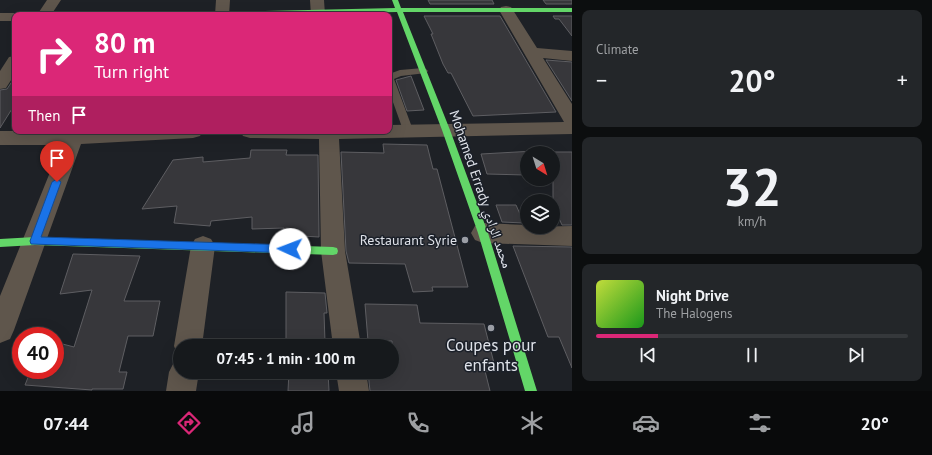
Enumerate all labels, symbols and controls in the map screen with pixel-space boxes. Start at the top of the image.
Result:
text: 80 m [94,24,155,61]
icon: right [28,28,80,80]
text: Climate [596,41,639,58]
text: Turn right [94,60,169,83]
text: 20° [728,61,776,100]
text: − [596,66,607,94]
text: + [897,66,908,94]
icon: arrive [68,104,90,126]
text: Then [28,106,60,125]
street label: Mohamed Errady محمد الرادي [443,108,517,271]
pin [40,141,74,182]
north arrow [520,146,560,186]
map controls [520,146,560,234]
icon: arrive [46,147,68,169]
text: 32 [723,153,781,220]
button: layers [520,194,560,234]
text: km/h [738,213,766,230]
position arrow [269,228,311,270]
place label: Restaurant Syrie [360,231,457,249]
marker: Restaurant Syrie [460,235,470,245]
text: Night Drive [656,286,729,305]
text: The Halogens [656,305,733,322]
marker: Coupes pour enfants [486,323,496,333]
speed limit sign: 40 [12,327,64,379]
place label: Coupes pour enfants [446,334,536,376]
icon: previous [637,344,659,366]
icon: pause [741,344,763,366]
icon: next [845,344,867,366]
text: 07:45 · 1 min · 100 m [217,349,355,368]
icon: directions [175,409,203,437]
icon: music [289,409,317,437]
icon: phone [404,409,432,437]
icon: climate [518,409,546,437]
icon: car [632,409,660,437]
icon: filters [746,409,774,437]
text: 07:44 [43,412,89,435]
text: 20° [861,412,889,435]

